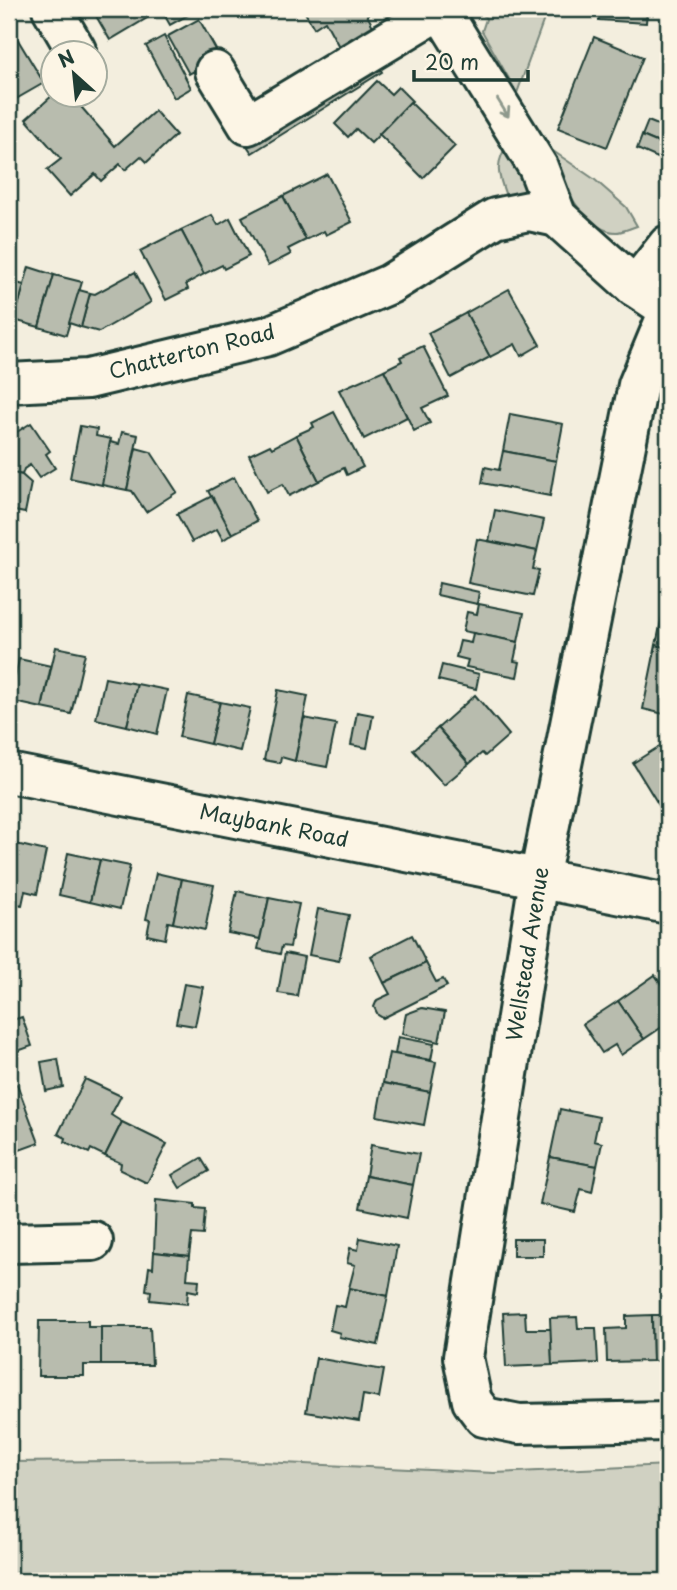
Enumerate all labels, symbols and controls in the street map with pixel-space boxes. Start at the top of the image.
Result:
north arrow [38,38,108,108]
scale bar [414,38,528,82]
text: N [53,42,79,74]
text: 20 m [425,45,479,77]
one-way arrow [497,97,511,117]
street label: Chatterton Road [105,314,278,386]
street label: Maybank Road [197,794,352,854]
street label: Wellstead Avenue [496,864,556,1043]

